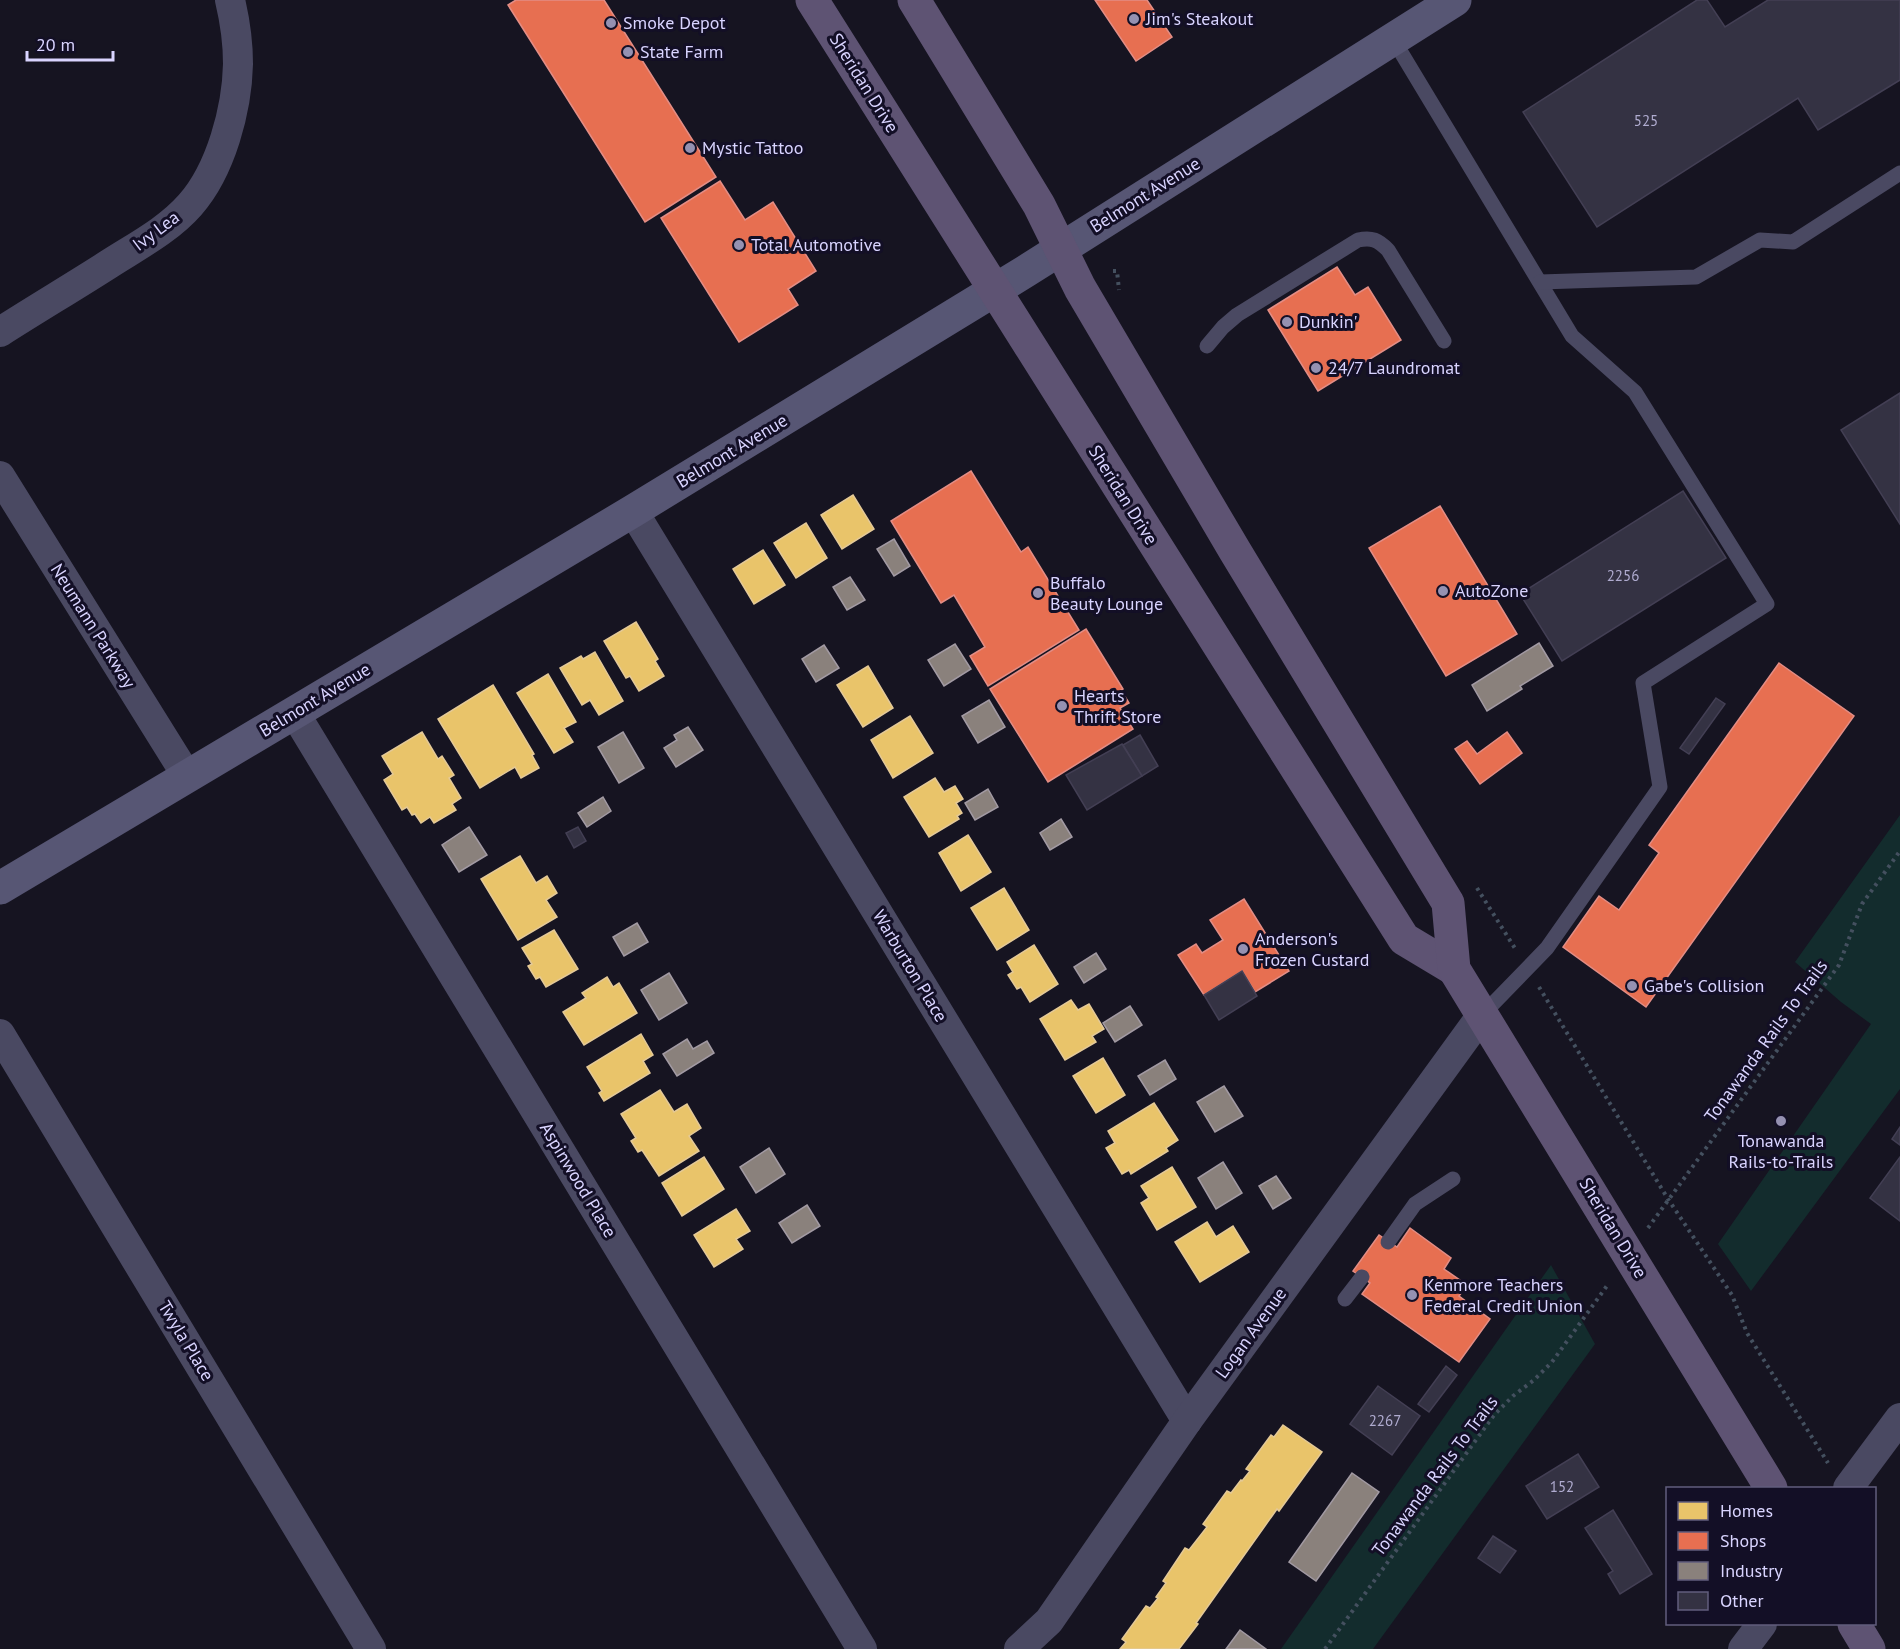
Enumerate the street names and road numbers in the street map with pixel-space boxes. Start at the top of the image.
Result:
street label: Sheridan Drive [825,29,904,137]
street label: Belmont Avenue [1085,152,1204,238]
street label: Ivy Lea [128,205,184,256]
street label: Belmont Avenue [672,408,791,493]
street label: Sheridan Drive [1084,441,1163,549]
street label: Neumann Parkway [46,559,141,693]
street label: Belmont Avenue [255,657,374,742]
street label: Warburton Place [868,906,953,1026]
street label: Tonawanda Rails To Trails [1699,955,1832,1126]
street label: Aspinwood Place [535,1118,622,1242]
street label: Sheridan Drive [1574,1173,1652,1282]
street label: Logan Avenue [1210,1283,1291,1383]
street label: Twyla Place [154,1296,219,1385]
street label: Tonawanda Rails To Trails [1367,1391,1503,1561]

